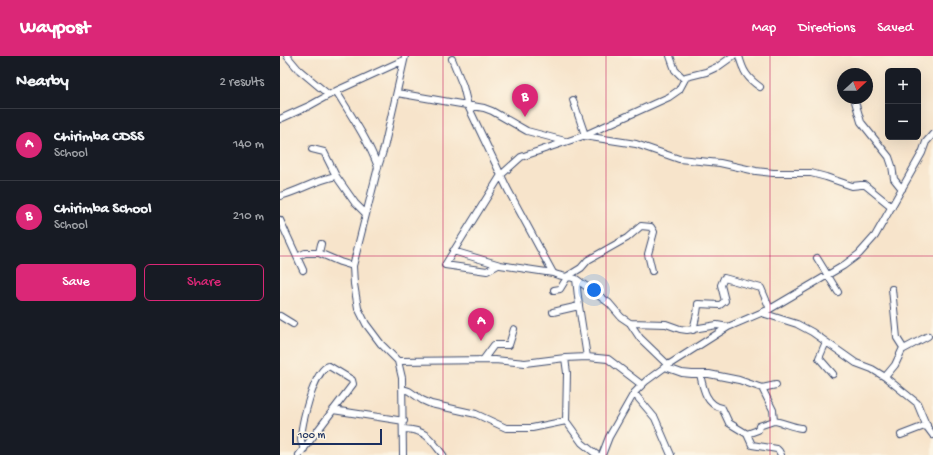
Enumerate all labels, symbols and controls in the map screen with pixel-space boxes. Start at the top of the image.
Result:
text: Waypost [20,17,90,40]
text: Map [752,20,776,37]
text: Directions [798,20,855,37]
text: Saved [877,20,913,37]
north arrow [837,68,873,104]
map controls [885,68,921,140]
button: + [885,68,921,104]
text: Nearby [16,72,69,92]
text: 2 results [219,75,264,90]
pin: B [512,84,538,117]
button: − [885,104,921,140]
text: Chirimba CDSS [54,128,144,146]
text: A [25,137,33,152]
text: 140 m [233,137,264,152]
text: School [54,146,88,161]
text: Chirimba School [54,200,151,218]
text: B [26,209,32,224]
text: 210 m [233,209,264,224]
text: School [54,218,88,233]
button: Save [16,264,136,301]
button: Share [144,264,264,301]
your location [584,280,604,300]
pin: A [468,308,494,341]
scale bar [292,427,382,446]
text: 100 m [298,430,325,442]

